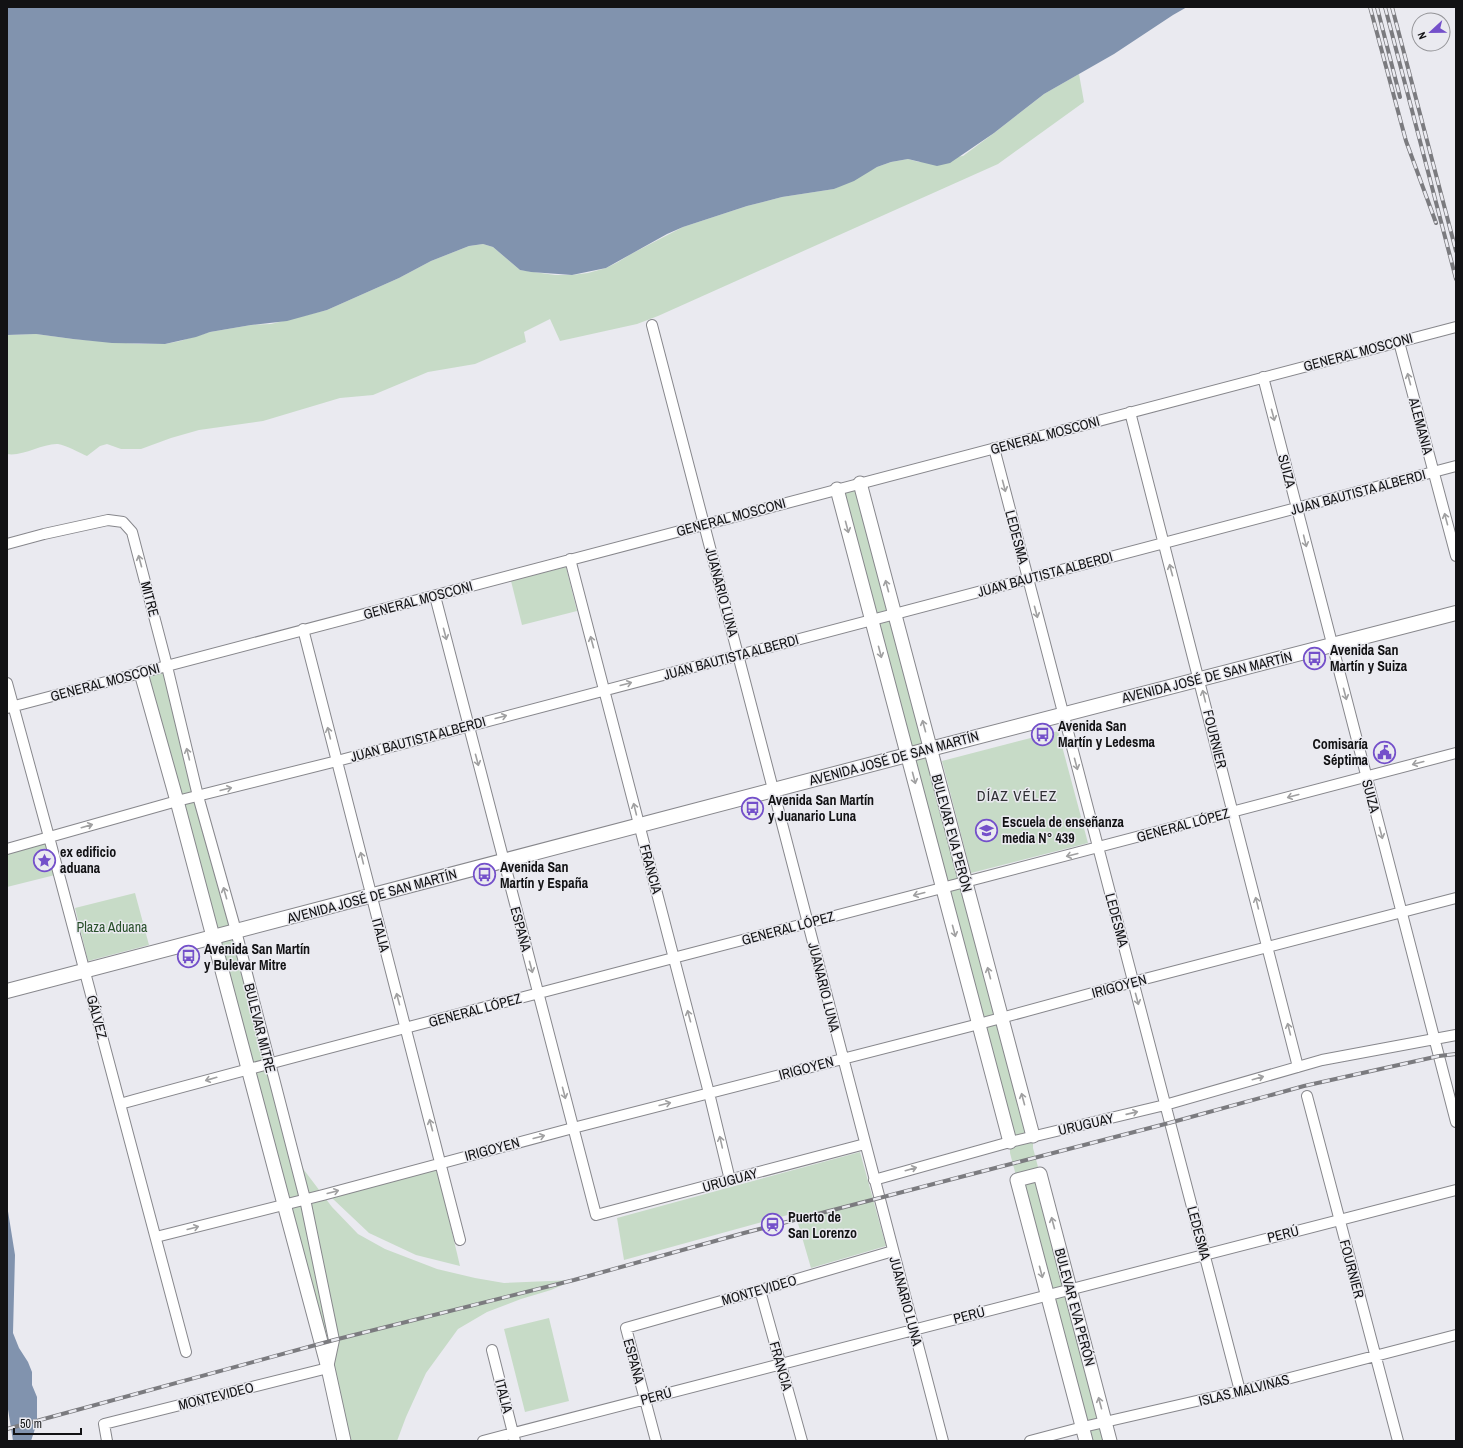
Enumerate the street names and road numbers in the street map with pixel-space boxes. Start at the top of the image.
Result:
street label: GENERAL MOSCONI [1301,329,1415,375]
street label: ALEMANIA [1405,395,1437,457]
street label: GENERAL MOSCONI [988,412,1102,458]
street label: SUIZA [1274,452,1300,490]
street label: JUAN BAUTISTA ALBERDI [1288,465,1428,519]
street label: GENERAL MOSCONI [674,494,788,540]
street label: LEDESMA [1001,508,1033,566]
street label: JUANARIO LUNA [701,545,743,639]
street label: JUAN BAUTISTA ALBERDI [975,547,1115,601]
street label: GENERAL MOSCONI [361,577,475,623]
street label: MITRE [137,579,163,619]
street label: JUAN BAUTISTA ALBERDI [661,630,801,684]
street label: AVENIDA JOSÉ DE SAN MARTÍN [1119,647,1294,707]
street label: GENERAL MOSCONI [48,659,162,705]
street label: FOURNIER [1199,708,1231,770]
street label: JUAN BAUTISTA ALBERDI [348,712,488,766]
street label: AVENIDA JOSÉ DE SAN MARTÍN [806,727,981,790]
street label: BULEVAR EVA PERÓN [928,772,976,894]
street label: SUIZA [1358,777,1384,815]
street label: GENERAL LÓPEZ [1135,804,1231,846]
street label: FRANCIA [636,842,666,896]
street label: AVENIDA JOSÉ DE SAN MARTÍN [284,865,459,928]
street label: LEDESMA [1101,891,1133,949]
street label: ESPAÑA [506,905,536,954]
street label: GENERAL LÓPEZ [740,907,836,949]
street label: ITALIA [368,916,394,954]
street label: JUANARIO LUNA [804,940,844,1034]
street label: IRIGOYEN [1090,970,1148,1002]
street label: BULEVAR MITRE [240,981,280,1075]
street label: GENERAL LÓPEZ [427,989,523,1031]
street label: GÁLVEZ [83,993,111,1041]
street label: IRIGOYEN [777,1052,835,1084]
street label: URUGUAY [1056,1109,1116,1139]
street label: IRIGOYEN [463,1133,521,1165]
street label: URUGUAY [700,1164,760,1196]
street label: LEDESMA [1183,1204,1215,1262]
street label: PERÚ [1265,1221,1301,1247]
street label: FOURNIER [1336,1238,1368,1300]
street label: BULEVAR EVA PERÓN [1051,1246,1099,1368]
street label: JUANARIO LUNA [885,1254,927,1348]
street label: MONTEVIDEO [719,1271,799,1309]
street label: PERÚ [951,1302,987,1328]
street label: ESPAÑA [619,1337,649,1386]
street label: FRANCIA [765,1339,797,1393]
street label: ISLAS MALVINAS [1197,1370,1292,1410]
street label: ITALIA [491,1377,517,1415]
street label: MONTEVIDEO [176,1378,256,1414]
street label: PERÚ [638,1383,674,1409]

